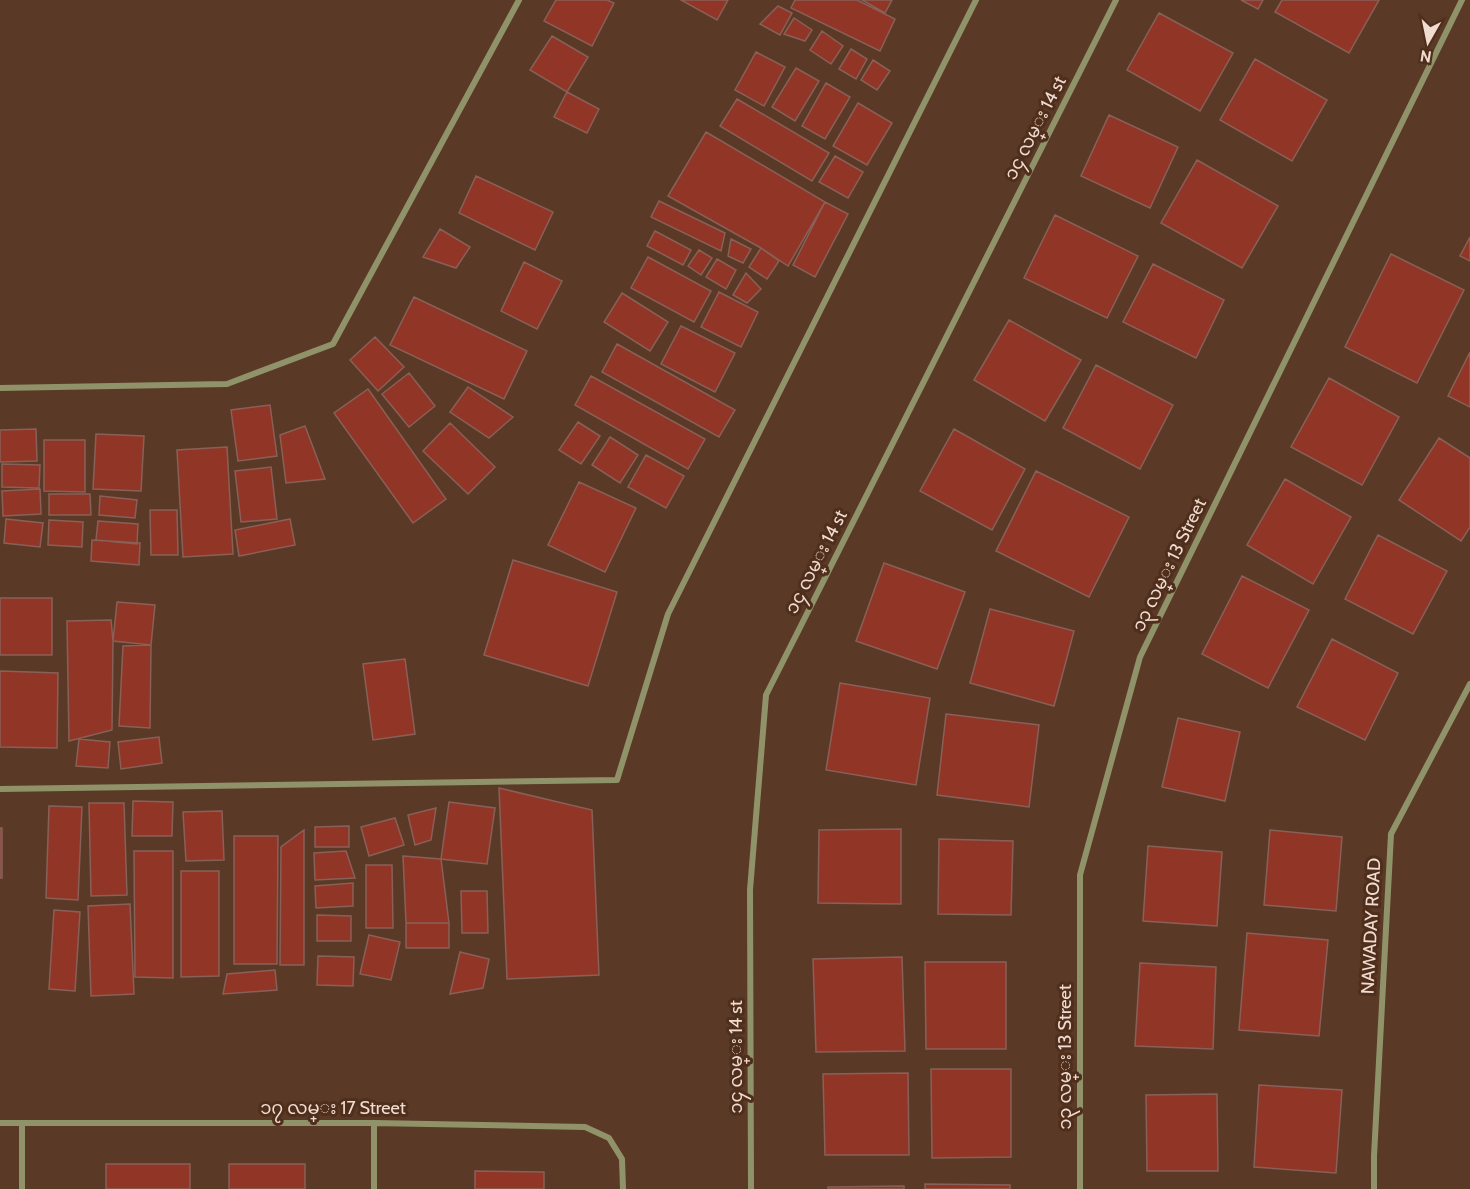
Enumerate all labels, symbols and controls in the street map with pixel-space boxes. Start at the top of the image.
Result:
north arrow [1398,12,1458,72]
text: N [1419,46,1433,67]
street label: ၁၄ လမ္း 14 st [999,72,1074,185]
street label: ၁၃ လမ္း 13 Street [1127,495,1214,637]
street label: ၁၄ လမ္း 14 st [780,506,855,619]
street label: NAWADAY ROAD [1356,857,1386,995]
street label: ၁၃ လမ္း 13 Street [1054,984,1080,1130]
street label: ၁၄ လမ္း 14 st [725,1000,751,1114]
street label: ၁၇ လမ္း 17 Street [260,1097,406,1123]

